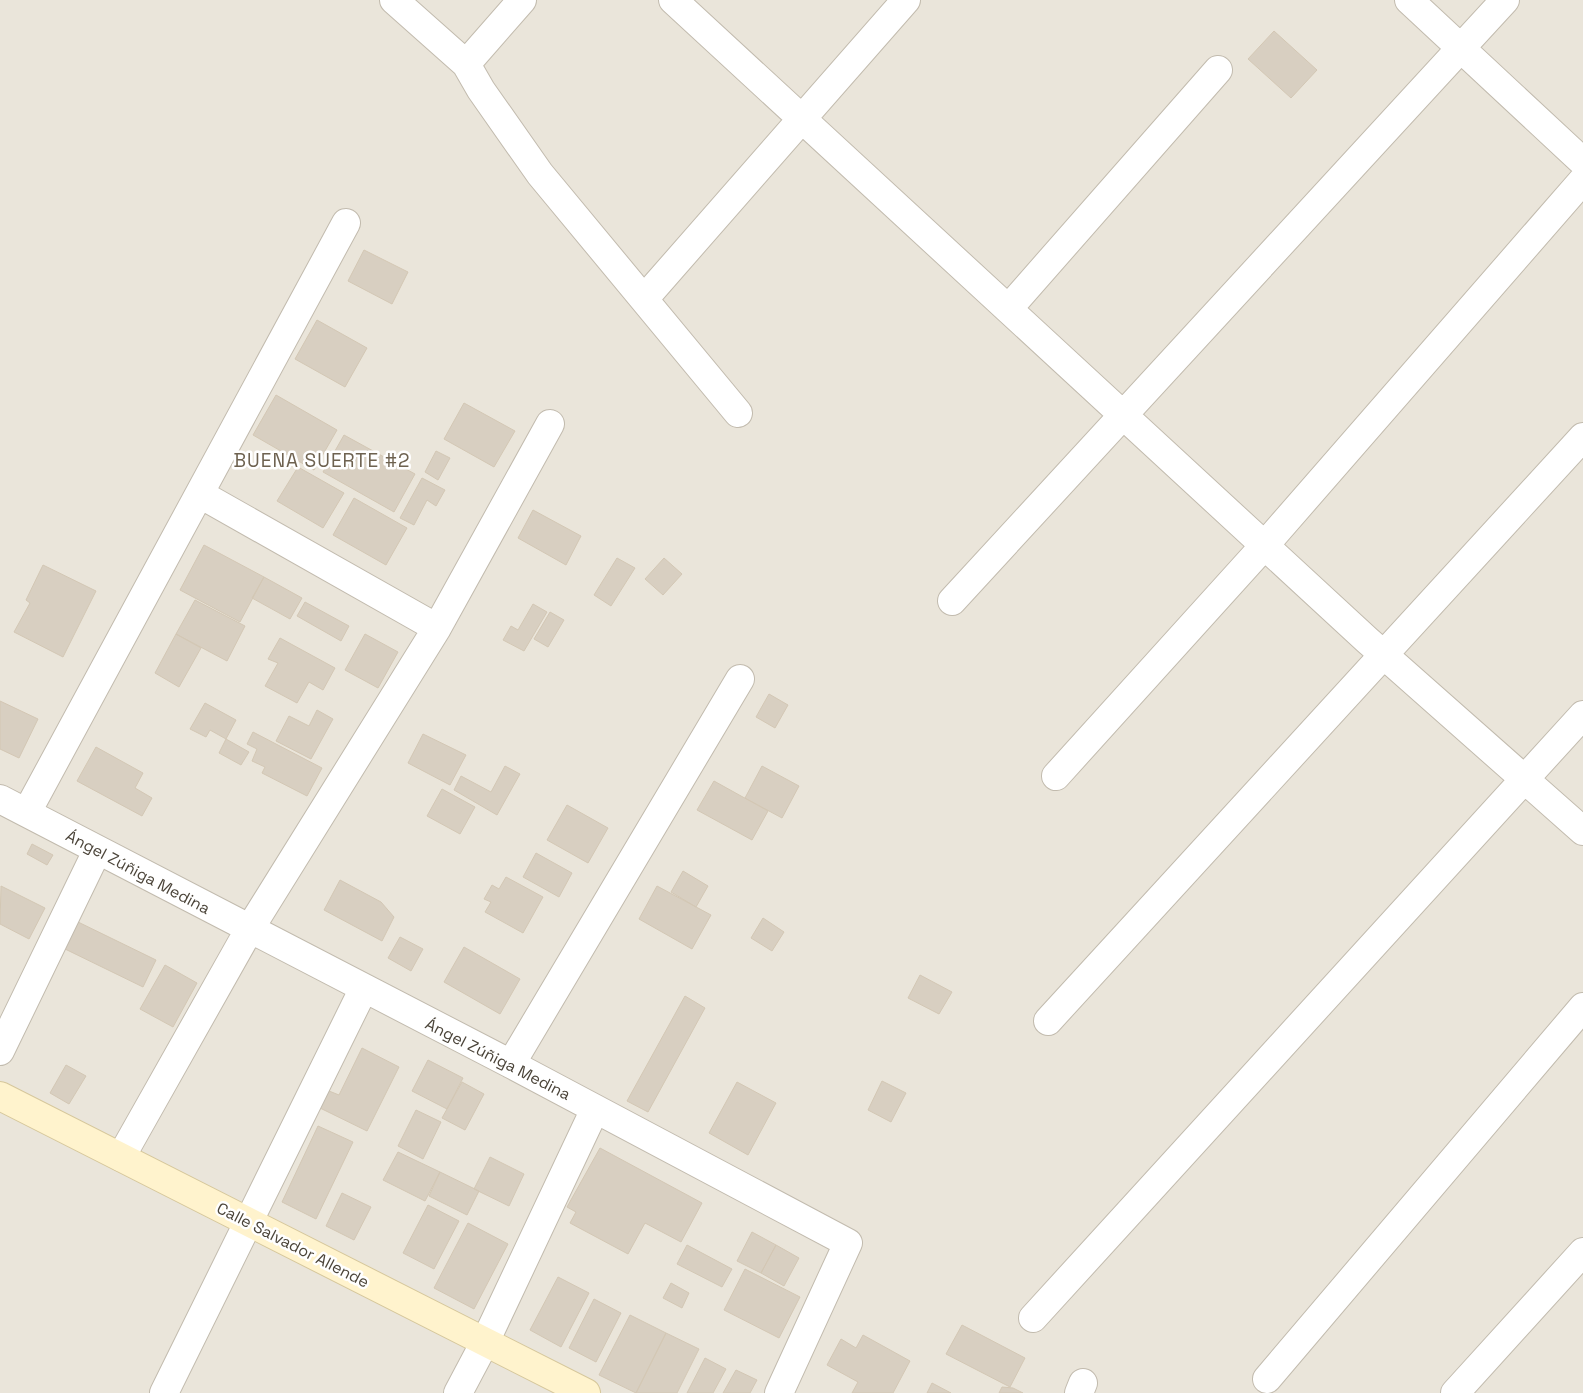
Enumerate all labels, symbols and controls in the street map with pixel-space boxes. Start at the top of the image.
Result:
district label: BUENA SUERTE #2 [233,448,411,473]
street label: Ángel Zúñiga Medina [62,825,214,919]
street label: Ángel Zúñiga Medina [422,1013,574,1105]
street label: Calle Salvador Allende [213,1197,373,1293]

